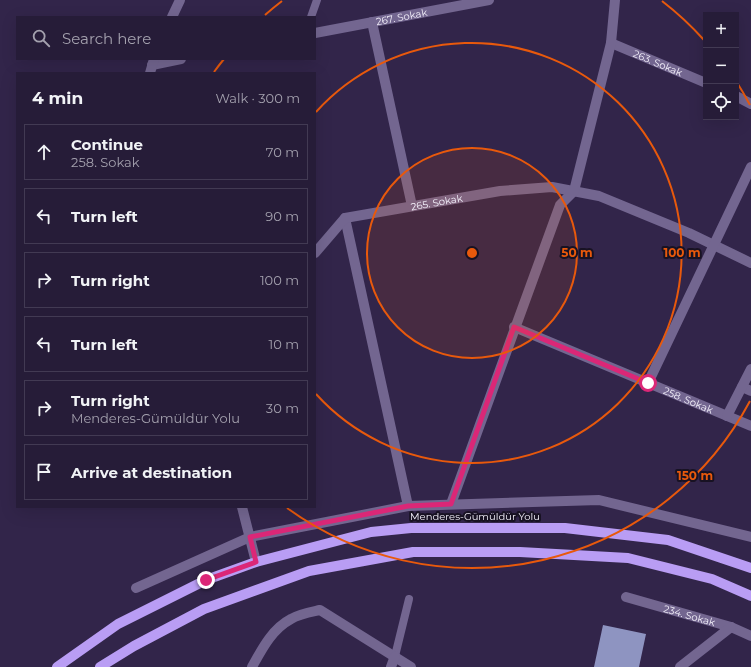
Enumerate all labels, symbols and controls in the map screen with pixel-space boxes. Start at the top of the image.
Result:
street label: 267. Sokak [375,5,428,28]
map controls [703,12,739,120]
button: + [703,12,739,48]
search box [16,16,316,60]
icon: search [30,27,52,49]
text: Search here [62,29,151,48]
street label: 263. Sokak [631,47,685,79]
button: − [703,48,739,84]
button: locate [703,84,739,120]
text: 4 min [32,88,83,108]
text: Walk · 300 m [215,90,300,106]
text: Continue [71,135,143,154]
icon: ahead [33,141,55,163]
text: 70 m [266,144,299,160]
text: 258. Sokak [71,154,140,170]
street label: 265. Sokak [410,191,463,213]
icon: left [33,205,55,227]
text: Turn left [71,207,138,226]
text: 90 m [265,208,299,224]
text: 50 m [561,245,593,260]
text: 100 m [664,245,700,260]
centre of rings [465,246,479,260]
icon: right [33,269,55,291]
text: Turn right [71,271,150,290]
text: 100 m [260,272,299,288]
icon: left [33,333,55,355]
text: Turn left [71,335,138,354]
text: 10 m [269,336,299,352]
route start [639,374,657,392]
street label: 258. Sokak [662,384,715,416]
text: Turn right [71,391,150,410]
icon: right [33,397,55,419]
text: 30 m [266,400,299,416]
text: Menderes-Gümüldür Yolu [71,410,240,426]
icon: arrive [33,461,55,483]
text: Arrive at destination [71,463,232,482]
text: 150 m [677,468,713,483]
street label: Menderes-Gümüldür Yolu [410,510,540,523]
route end [197,571,215,589]
street label: 234. Sokak [662,602,717,629]

